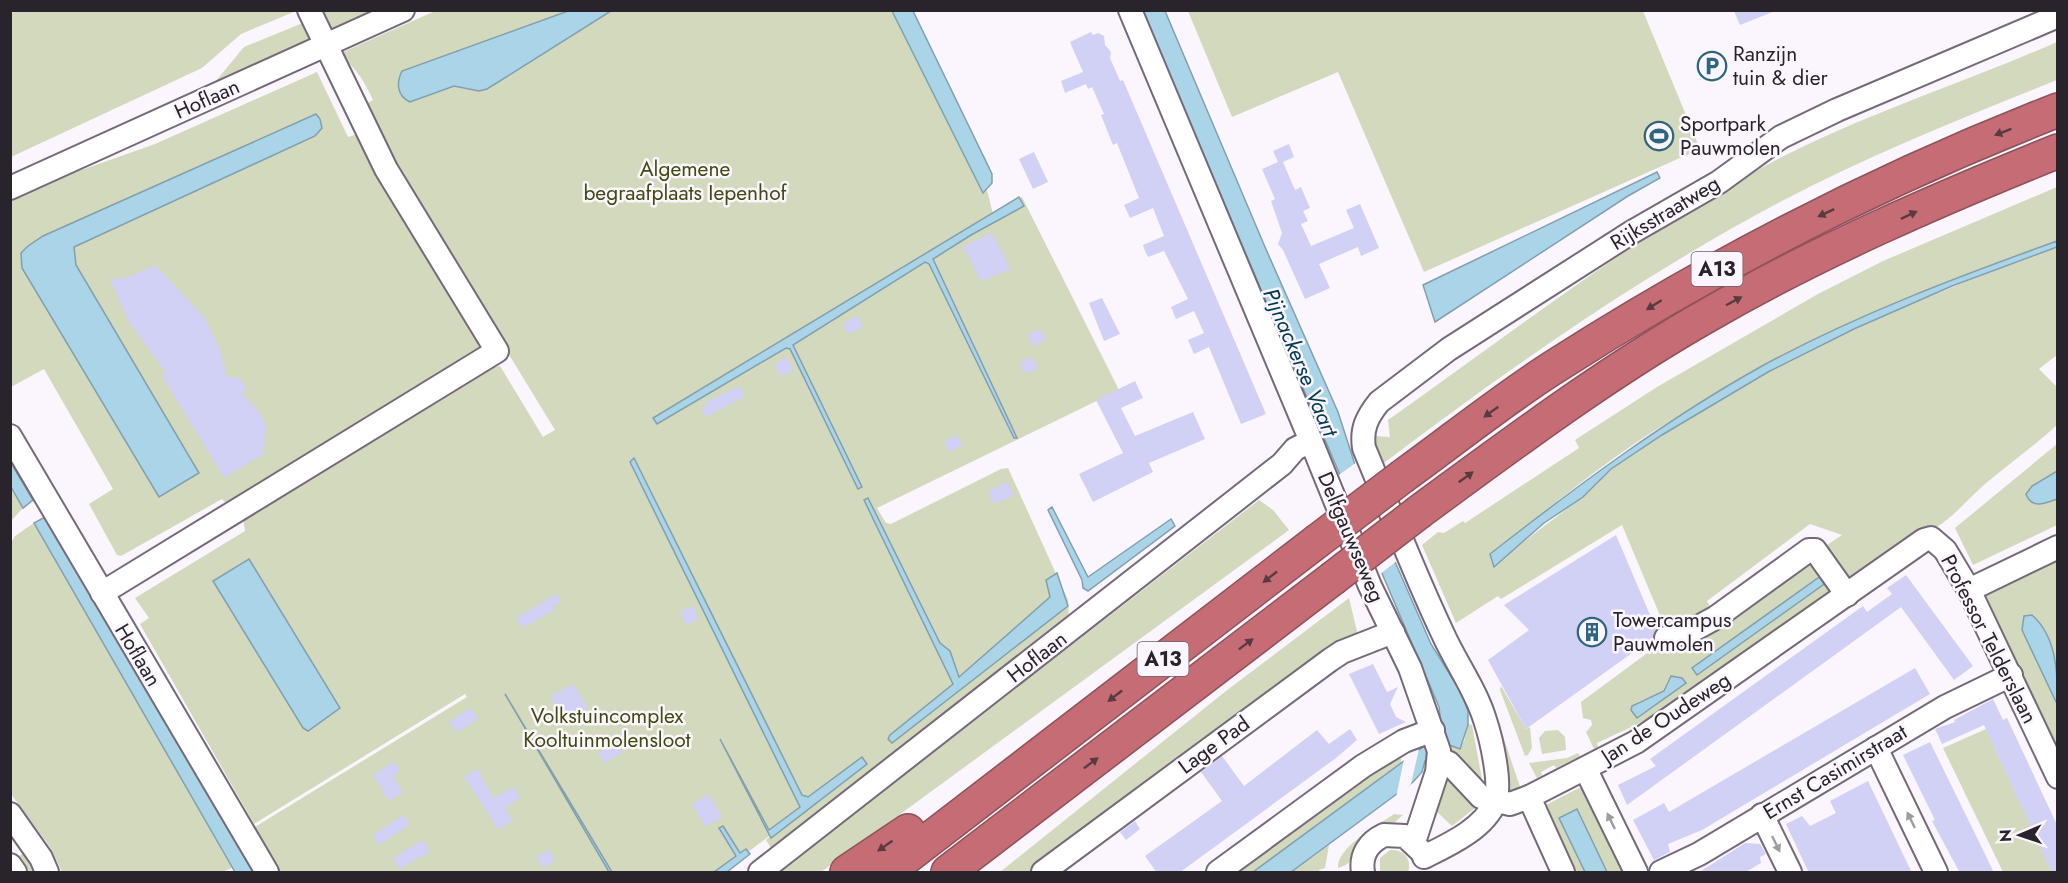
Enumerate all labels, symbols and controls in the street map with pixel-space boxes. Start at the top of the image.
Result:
place label: Ranzijn tuin & dier [1733,39,1829,93]
parking icon: Ranzijn tuin & dier [1696,50,1728,82]
street label: Hoflaan [170,71,244,127]
place label: Sportpark Pauwmolen [1680,109,1781,163]
sports icon: Sportpark Pauwmolen [1643,120,1675,152]
one-way arrow [1994,127,2012,137]
park label: Algemene begraafplaats Iepenhof [583,154,788,208]
street label: Rijksstraatweg [1605,168,1725,258]
one-way arrow [1817,209,1834,218]
one-way arrow [1900,210,1918,220]
road number: A13 [1692,252,1742,286]
water label: Pijnackerse Vaart [1255,283,1347,443]
one-way arrow [1725,296,1742,306]
one-way arrow [1646,300,1662,311]
one-way arrow [1484,406,1500,418]
street label: Delfgauwseweg [1310,467,1392,607]
one-way arrow [1457,471,1473,483]
street label: Professor Telderslaan [1933,549,2045,729]
one-way arrow [1262,571,1277,583]
place label: Towercampus Pauwmolen [1613,605,1731,659]
building icon: Towercampus Pauwmolen [1576,616,1608,648]
street label: Hoflaan [107,618,169,692]
street label: Hoflaan [1001,624,1073,690]
one-way arrow [1238,638,1254,651]
road number: A13 [1138,642,1188,676]
street label: Jan de Oudeweg [1593,665,1736,773]
one-way arrow [1107,690,1123,703]
park label: Volkstuincomplex Kooltuinmolensloot [523,701,691,755]
street label: Lage Pad [1172,709,1256,781]
street label: Ernst Casimirstraat [1757,717,1913,827]
one-way arrow [1083,756,1099,769]
north arrow [1990,805,2050,865]
one-way arrow [1906,811,1915,828]
one-way arrow [1607,812,1617,830]
text: N [1994,829,2017,842]
one-way arrow [1772,835,1781,852]
one-way arrow [878,840,894,852]

